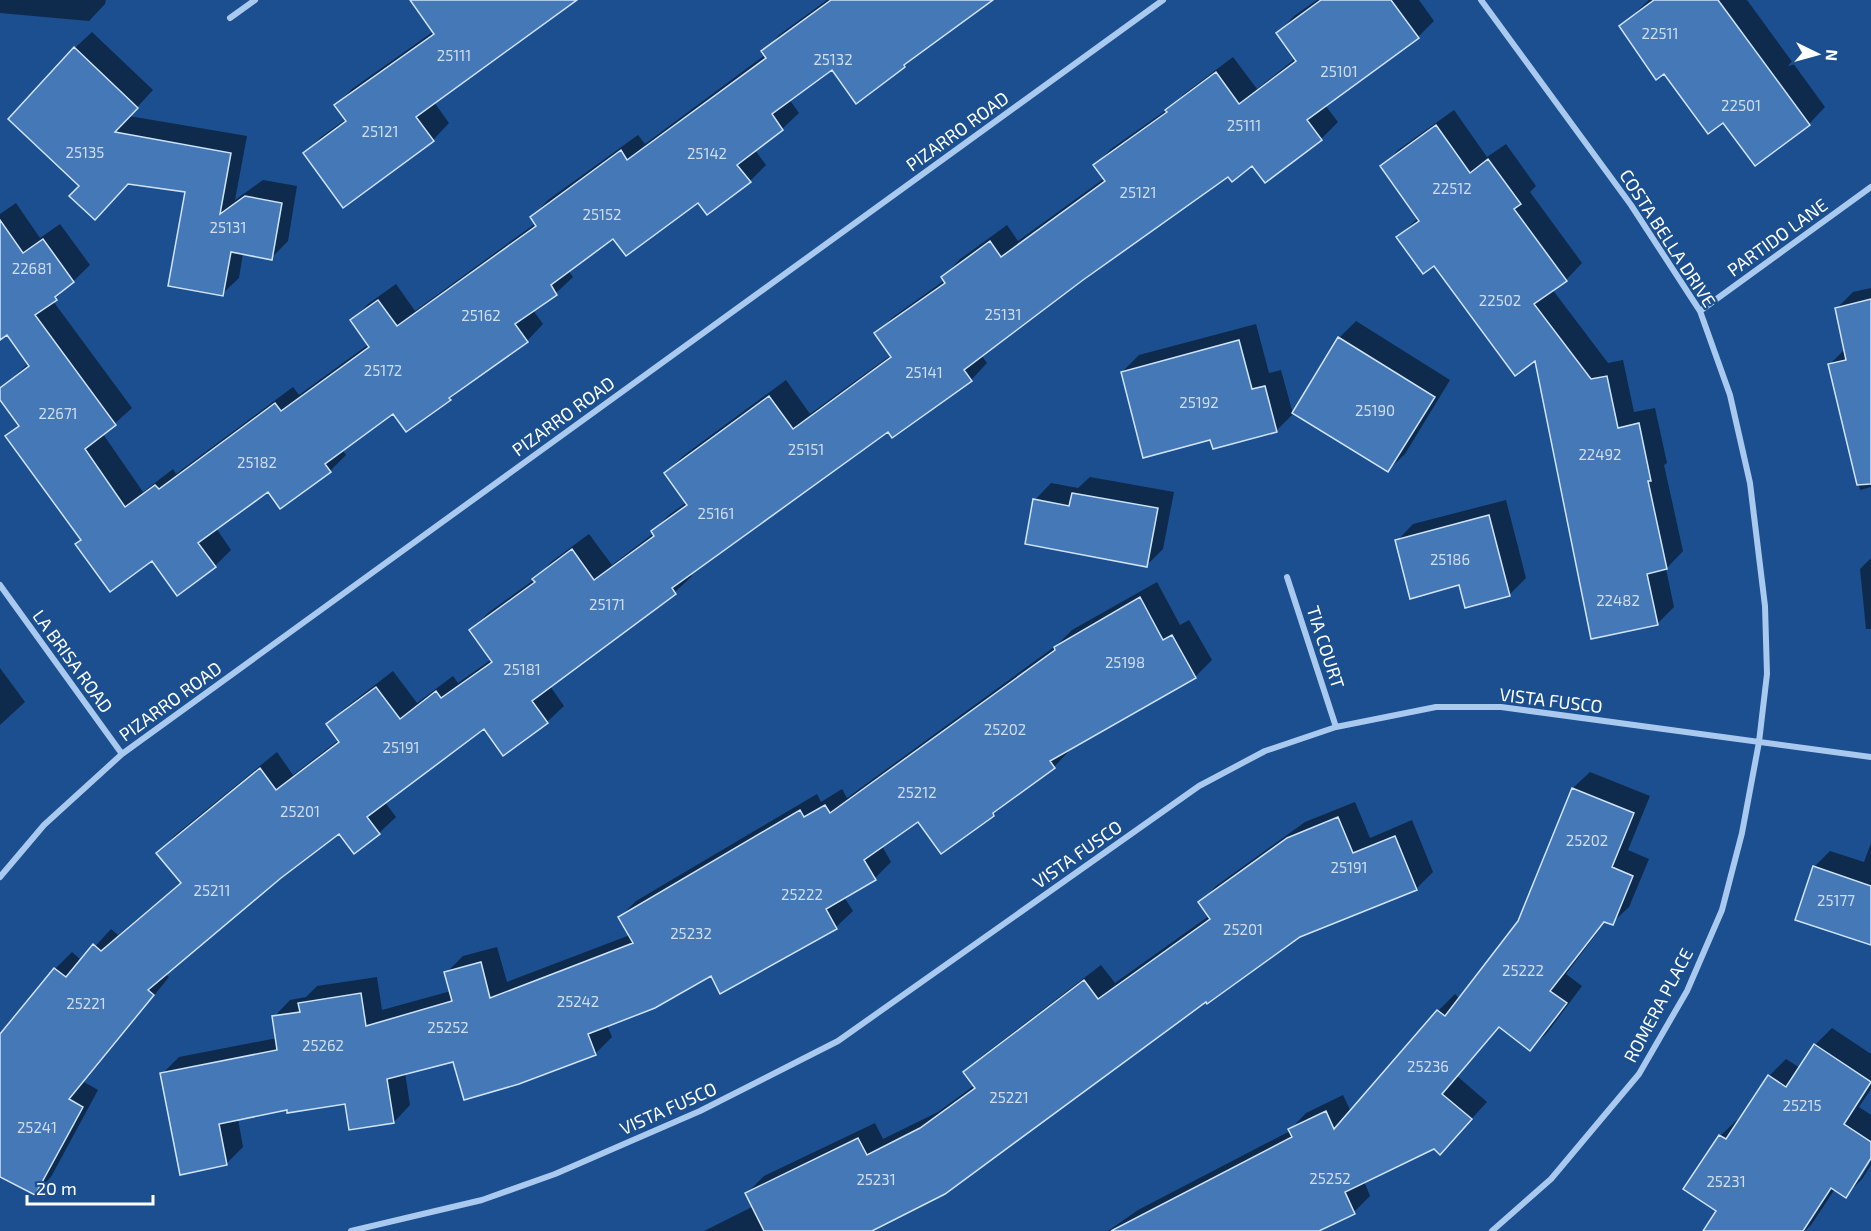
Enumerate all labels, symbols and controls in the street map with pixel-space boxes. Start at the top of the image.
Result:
house number: 22511 [1642,24,1678,42]
north arrow [1787,24,1847,84]
house number: 25111 [437,46,471,64]
text: N [1822,49,1842,62]
house number: 25132 [813,50,853,68]
house number: 25101 [1320,62,1358,80]
street label: PIZARRO ROAD [901,86,1013,176]
house number: 22501 [1721,96,1761,114]
house number: 25111 [1227,116,1261,134]
house number: 25121 [362,122,398,140]
house number: 25135 [66,143,104,161]
house number: 25142 [687,144,727,162]
street label: COSTA BELLA DRIVE [1615,165,1721,311]
house number: 22512 [1432,179,1472,197]
house number: 25121 [1120,183,1156,201]
street label: PARTIDO LANE [1723,193,1831,281]
house number: 25152 [583,205,621,223]
house number: 25131 [210,218,246,236]
house number: 22681 [12,259,52,277]
house number: 22502 [1479,291,1521,309]
house number: 25131 [985,305,1021,323]
house number: 25162 [461,306,501,324]
house number: 25172 [364,361,402,379]
house number: 25141 [905,363,943,381]
street label: PIZARRO ROAD [507,371,619,461]
house number: 25192 [1179,393,1219,411]
house number: 25190 [1355,401,1395,419]
house number: 22671 [38,404,78,422]
house number: 25151 [788,440,824,458]
house number: 22492 [1578,445,1622,463]
house number: 25182 [237,453,277,471]
house number: 25161 [698,504,735,522]
house number: 25186 [1430,550,1470,568]
house number: 22482 [1596,591,1640,609]
house number: 25171 [589,595,625,613]
street label: TIA COURT [1302,603,1350,692]
street label: LA BRISA ROAD [28,605,118,717]
house number: 25198 [1105,653,1145,671]
street label: PIZARRO ROAD [114,656,226,746]
house number: 25181 [503,660,541,678]
street label: VISTA FUSCO [1498,683,1604,717]
house number: 25202 [984,720,1026,738]
house number: 25191 [383,738,420,756]
house number: 25212 [897,783,937,801]
house number: 25201 [280,802,320,820]
street label: VISTA FUSCO [1028,815,1126,893]
house number: 25202 [1566,831,1608,849]
house number: 25191 [1331,858,1368,876]
house number: 25211 [194,881,230,899]
house number: 25222 [781,885,823,903]
house number: 25177 [1817,891,1855,909]
house number: 25201 [1223,920,1263,938]
house number: 25232 [670,924,712,942]
street label: ROMERA PLACE [1619,944,1697,1066]
house number: 25222 [1502,961,1544,979]
house number: 25242 [557,992,599,1010]
house number: 25221 [66,994,106,1012]
house number: 25252 [427,1018,469,1036]
house number: 25262 [302,1036,344,1054]
house number: 25236 [1407,1057,1449,1075]
street label: VISTA FUSCO [616,1077,720,1139]
house number: 25221 [989,1088,1029,1106]
house number: 25215 [1783,1096,1821,1114]
house number: 25241 [17,1118,57,1136]
scale bar [27,1168,153,1206]
house number: 25252 [1309,1169,1351,1187]
house number: 25231 [856,1170,896,1188]
house number: 25231 [1706,1172,1746,1190]
text: 20 m [36,1177,77,1199]

